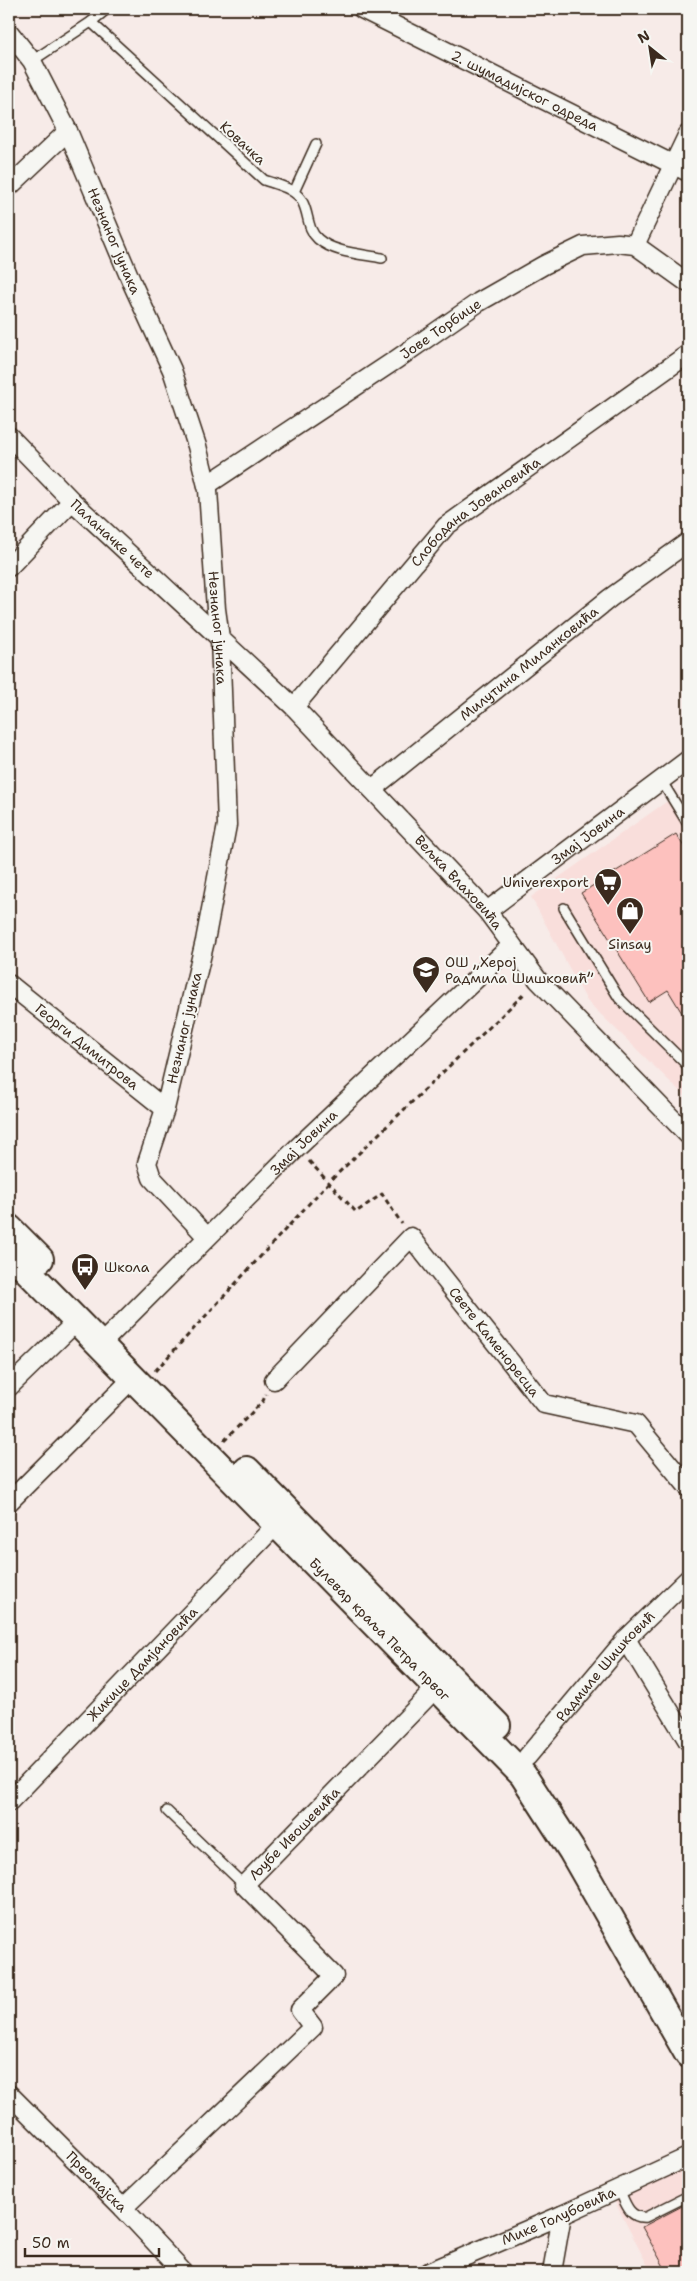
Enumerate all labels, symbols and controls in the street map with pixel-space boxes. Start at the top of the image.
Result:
north arrow [624,22,674,72]
text: N [634,26,653,47]
street label: 2. шумадијског одреда [448,46,602,135]
street label: Ковачка [216,117,270,169]
street label: Незнаног јунака [84,185,145,297]
street label: Јове Торбице [397,294,485,363]
street label: Слободана Јовановића [407,453,544,570]
street label: Паланачке чете [67,495,158,582]
street label: Незнаног јунака [204,570,231,685]
street label: Милутина Миланковића [456,602,602,724]
street label: Змај Јовина [548,802,628,869]
street label: Вељка Влаховића [411,831,507,933]
supermarket icon: Univerexport [593,867,623,906]
place label: Univerexport [503,873,589,891]
shop icon: Sinsay [615,896,645,935]
place label: Sinsay [608,935,652,953]
place label: ОШ „Херој Радмила Шишковић” [445,953,594,987]
school or university icon: ОШ „Херој Радмила Шишковић” [411,955,441,994]
street label: Незнаног јунака [162,970,206,1086]
street label: Георги Димитрова [31,999,143,1094]
street label: Змај Јовина [266,1105,341,1179]
bus stop icon: Школа [70,1252,100,1291]
place label: Школа [104,1258,150,1276]
street label: Свете Каменоресца [445,1283,544,1401]
street label: Булевар краља Петра првог [305,1554,455,1705]
street label: Жикице Дамјановића [83,1603,202,1725]
street label: Радмиле Шишковић [552,1607,659,1725]
street label: Љубе Ивошевића [245,1783,344,1884]
street label: Првомајска [62,2147,131,2216]
street label: Мике Голубовића [498,2183,619,2249]
scale bar [25,2226,159,2258]
text: 50 m [32,2233,70,2253]

